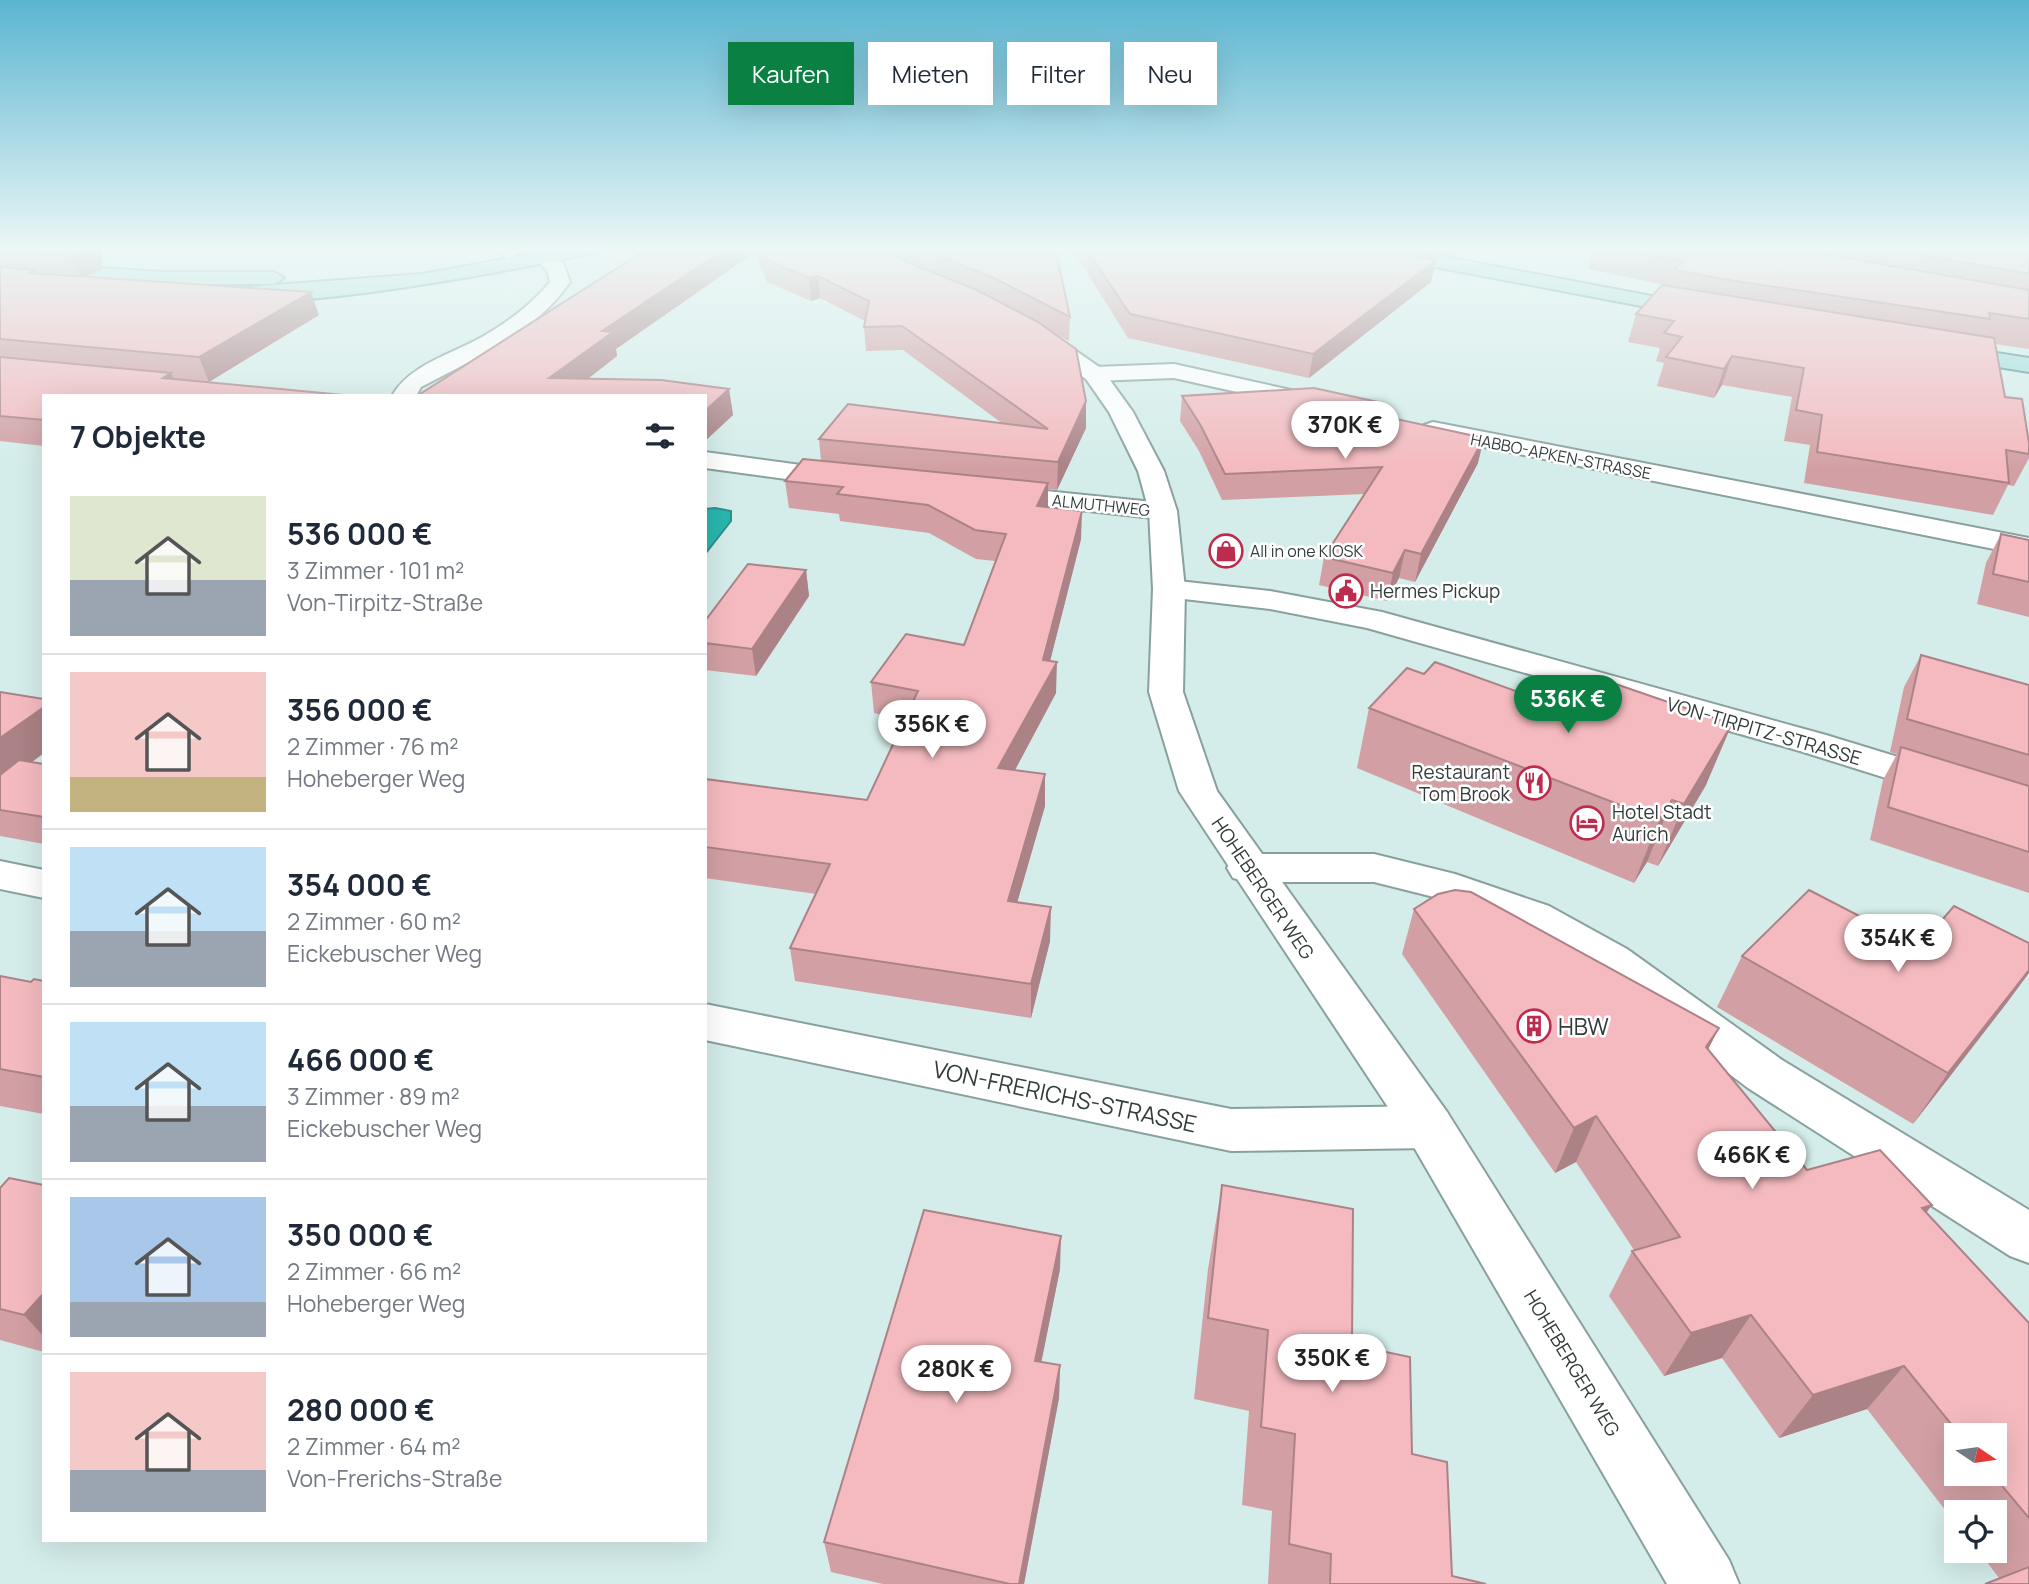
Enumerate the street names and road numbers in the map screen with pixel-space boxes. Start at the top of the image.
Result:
street label: HABBO-APKEN-STRASSE [1469,428,1653,484]
street label: ALMUTHWEG [1051,489,1151,521]
street label: VON-TIRPITZ-STRASSE [1663,691,1865,771]
street label: HOHEBERGER WEG [1206,812,1320,964]
street label: VON-FRERICHS-STRASSE [930,1052,1200,1140]
street label: HOHEBERGER WEG [1518,1285,1626,1441]

